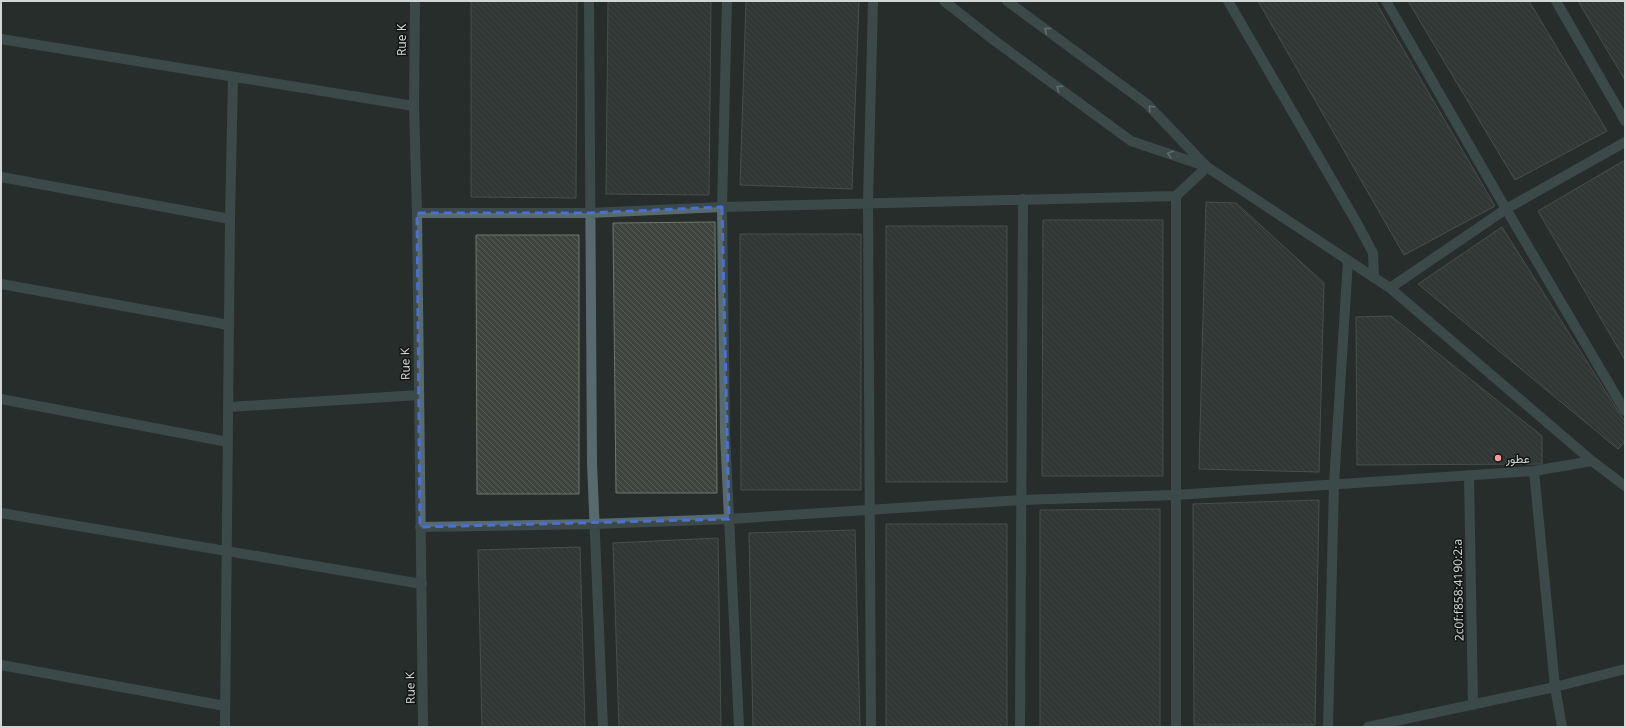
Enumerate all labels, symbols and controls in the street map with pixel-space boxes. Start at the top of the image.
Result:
street label: Rue K [393,23,410,56]
one-way arrow [1044,28,1051,35]
one-way arrow [1057,86,1064,93]
one-way arrow [1148,105,1156,113]
one-way arrow [1167,150,1174,159]
street label: Rue K [396,347,414,380]
place label: عطور [1505,450,1530,467]
marker: عطور [1493,453,1503,463]
street label: 2c0f:f858:4190:2:a [1449,539,1467,641]
street label: Rue K [401,671,419,704]

